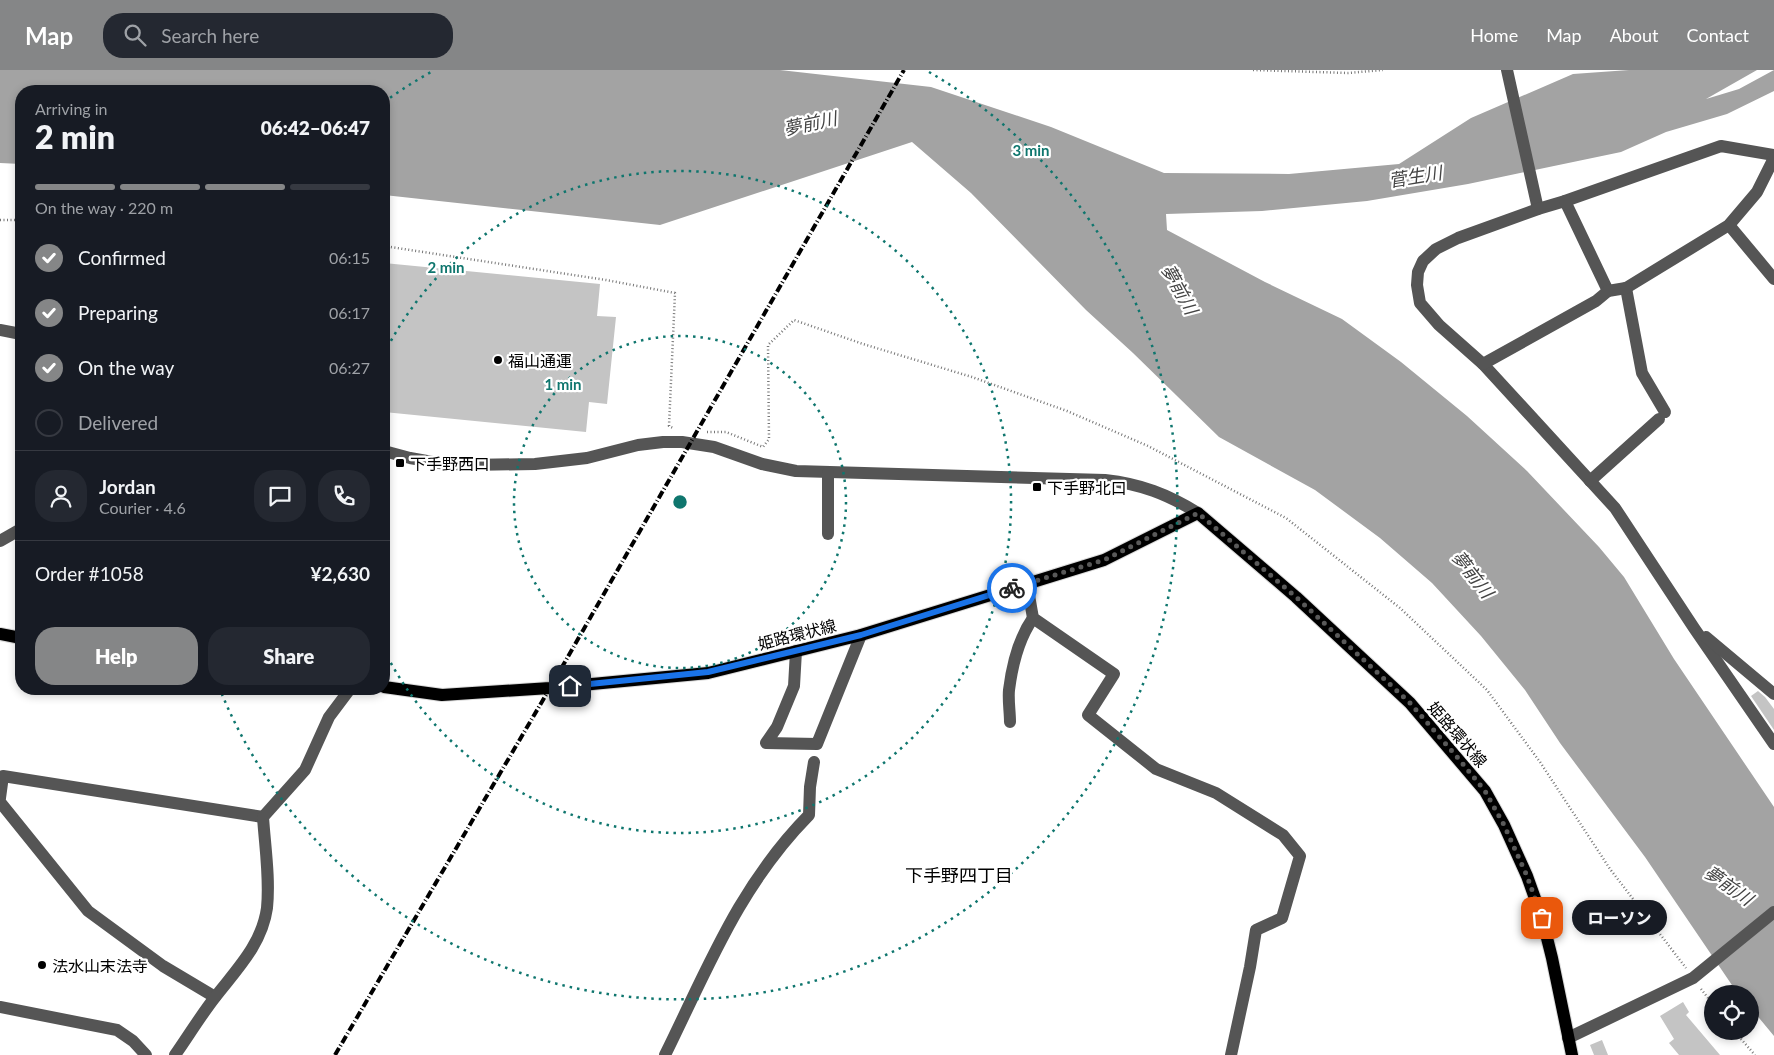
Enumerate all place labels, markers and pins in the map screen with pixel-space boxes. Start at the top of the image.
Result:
place label: 福山通運 [508,351,572,370]
marker: 福山通運 [492,354,504,366]
place label: 下手野西口 [410,454,490,473]
marker: 下手野西口 [394,457,406,469]
place label: 下手野北口 [1047,478,1127,497]
marker: 下手野北口 [1031,481,1043,493]
centre of rings [671,493,689,511]
pin [549,665,591,707]
pin [1521,897,1563,939]
callout: ローソン [1572,900,1667,936]
place label: 法水山末法寺 [52,956,148,975]
marker: 法水山末法寺 [36,959,48,971]

